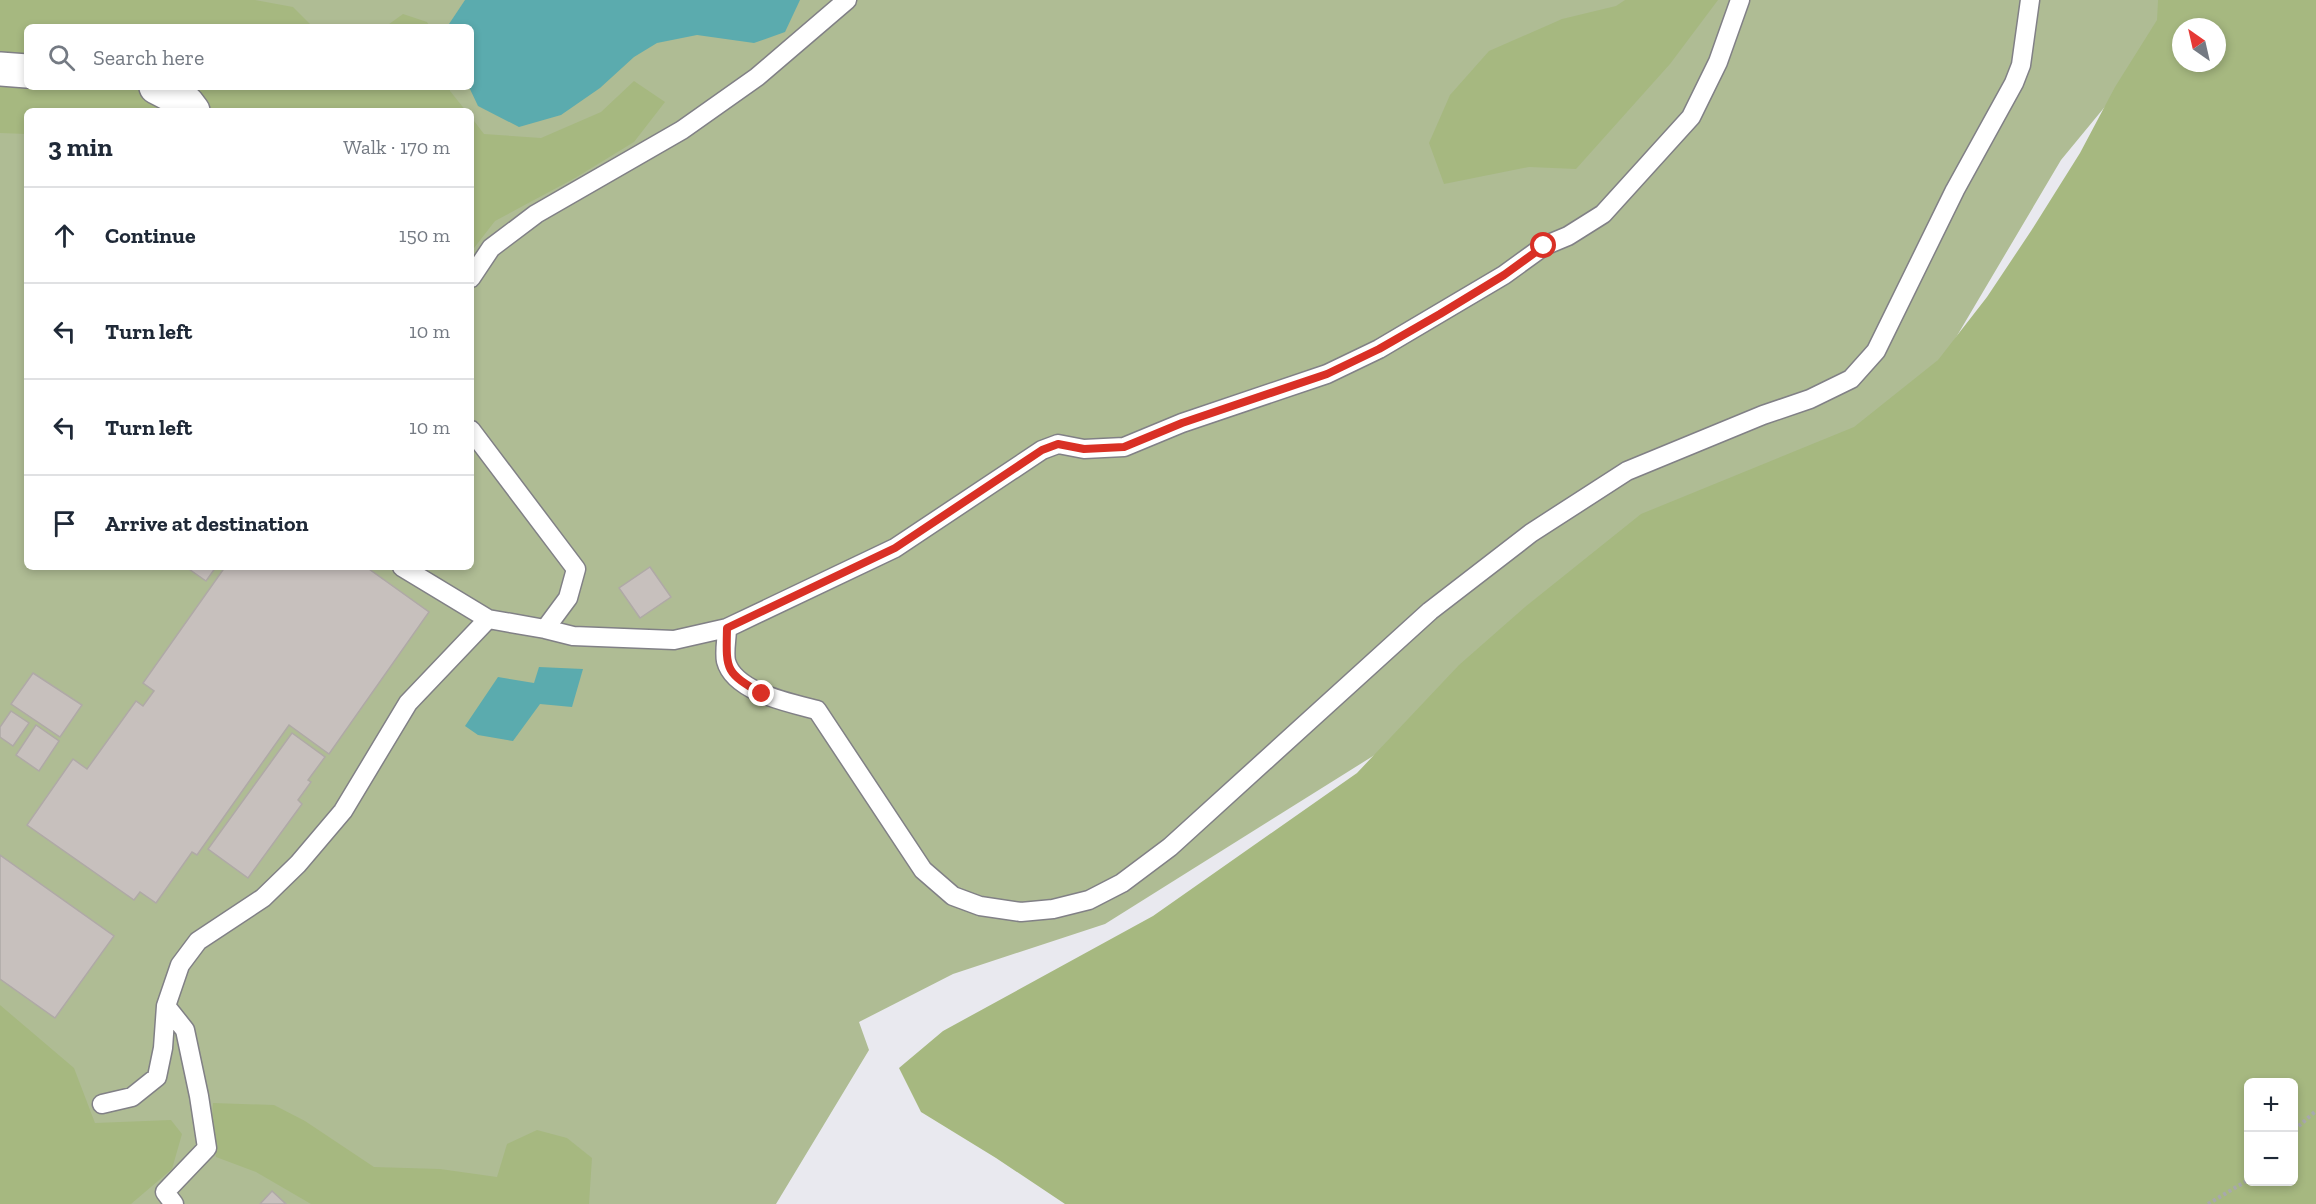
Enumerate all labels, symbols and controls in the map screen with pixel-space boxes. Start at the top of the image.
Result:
north arrow [2172,18,2226,72]
search box [24,24,474,90]
icon: search [45,41,78,74]
text: Search here [93,44,204,71]
text: 3 min [48,131,113,163]
text: Walk · 170 m [343,135,450,159]
icon: ahead [48,219,81,252]
text: Continue [105,222,196,249]
text: 150 m [399,223,450,247]
route start [1530,232,1556,258]
icon: left [48,315,81,348]
text: Turn left [105,318,192,345]
text: 10 m [409,319,450,343]
icon: left [48,411,81,444]
text: Turn left [105,414,192,441]
text: 10 m [409,415,450,439]
icon: arrive [48,507,81,540]
text: Arrive at destination [105,510,308,537]
route end [748,680,774,706]
map controls [2244,1078,2298,1186]
button: + [2244,1078,2298,1132]
button: − [2244,1132,2298,1186]

